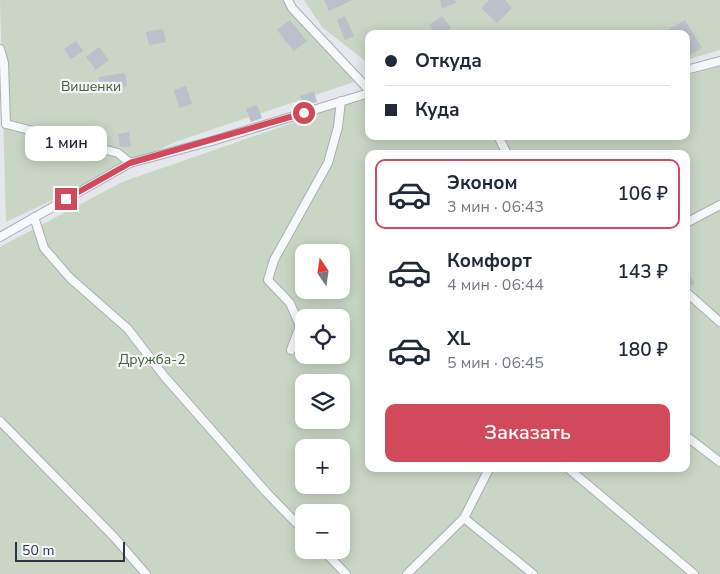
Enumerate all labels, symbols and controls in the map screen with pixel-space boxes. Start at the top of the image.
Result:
text: Откуда [415,48,482,74]
park label: Вишенки [61,77,121,96]
text: Куда [415,97,460,123]
route start [293,102,315,124]
callout: 1 мин [25,126,107,162]
text: 1 мин [44,132,88,154]
text: Эконом [447,170,518,196]
icon: car [387,172,432,217]
text: 106 ₽ [617,181,668,207]
route end [55,188,77,210]
text: 3 мин · 06:43 [447,196,544,218]
north arrow [295,244,350,299]
map controls [295,244,350,559]
text: Комфорт [447,248,532,274]
icon: car [387,250,432,295]
text: 143 ₽ [617,259,668,285]
text: 4 мин · 06:44 [447,274,544,296]
button: locate [295,309,350,364]
text: XL [447,326,470,352]
icon: car [387,328,432,373]
text: 180 ₽ [617,337,668,363]
park label: Дружба-2 [118,350,186,369]
text: 5 мин · 06:45 [447,352,544,374]
button: layers [295,374,350,429]
button: Заказать [385,404,670,462]
button: + [295,439,350,494]
button: − [295,504,350,559]
scale bar [15,539,125,562]
text: 50 m [22,541,54,560]

